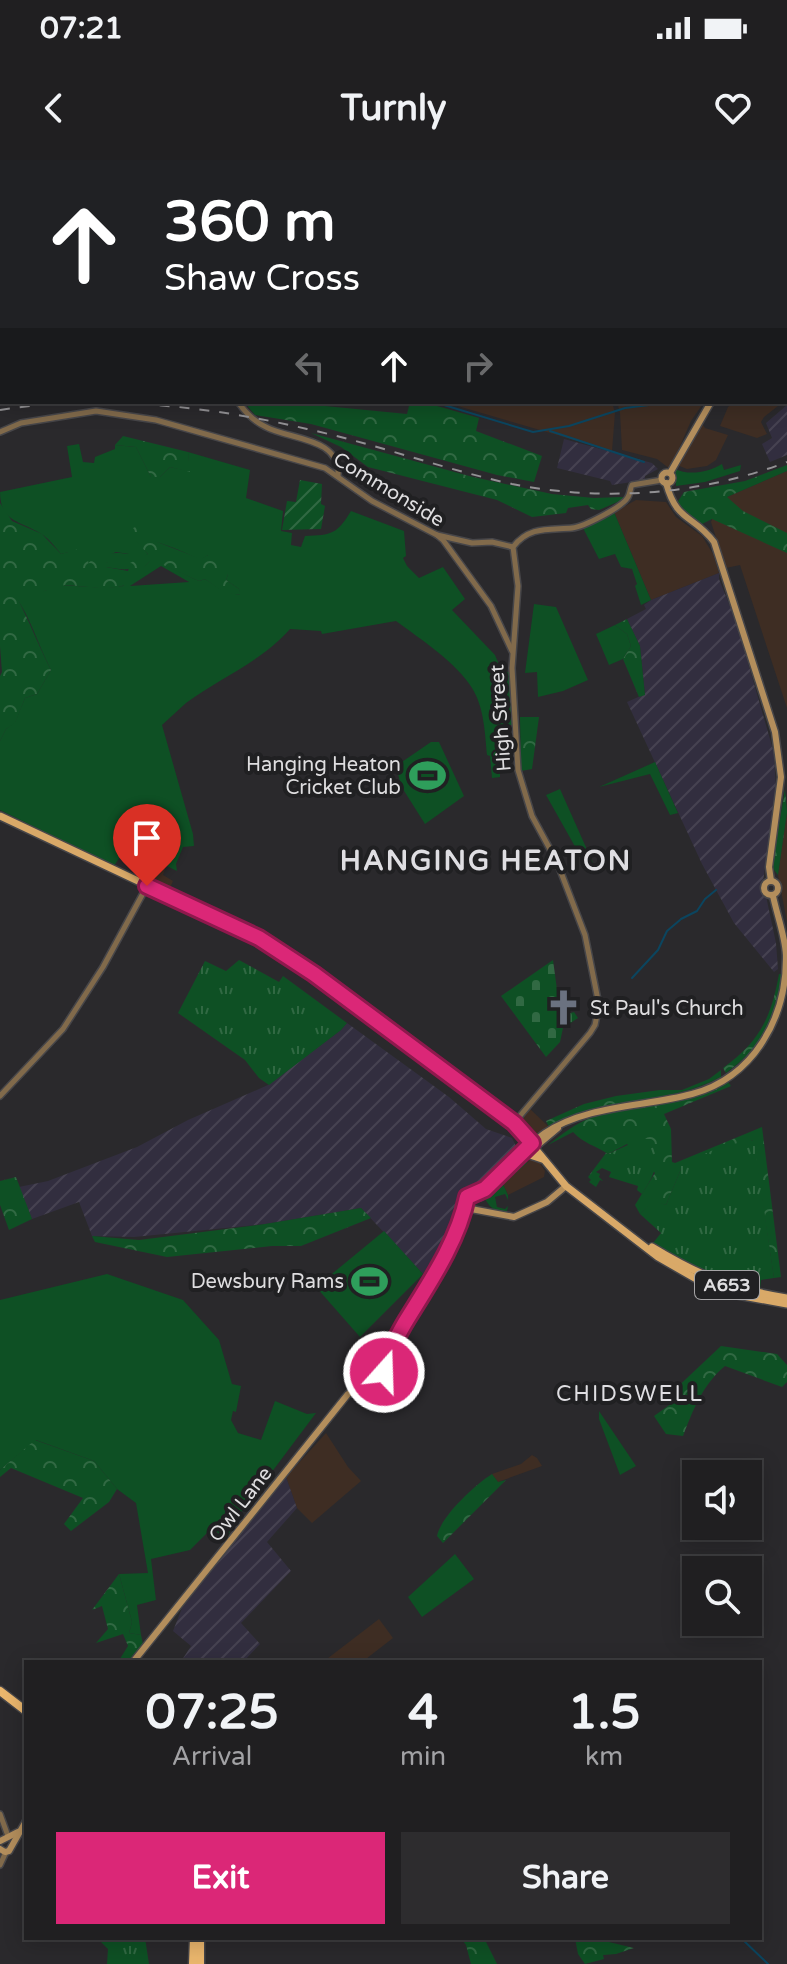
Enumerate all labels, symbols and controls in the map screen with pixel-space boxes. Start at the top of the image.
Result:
text: 07:21 [40,10,123,47]
icon: back [32,86,76,130]
icon: heart [711,86,755,130]
text: Turnly [341,87,446,130]
text: 360 m [164,189,335,256]
icon: ahead [32,192,136,296]
text: Shaw Cross [164,257,360,300]
icon: left [288,344,332,388]
icon: ahead [372,344,416,388]
icon: right [456,344,500,388]
street label: Commonside [329,447,448,532]
street label: High Street [485,663,517,772]
place label: Hanging Heaton Cricket Club [246,753,401,800]
sports icon: Hanging Heaton Cricket Club [408,757,446,795]
pin [113,804,181,886]
icon: arrive [125,816,169,860]
district label: HANGING HEATON [340,844,632,878]
church icon: St Paul's Church [545,989,583,1027]
place label: St Paul's Church [590,997,744,1021]
sports icon: Dewsbury Rams [351,1262,389,1300]
place label: Dewsbury Rams [191,1270,344,1294]
road number: A653 [695,1271,759,1299]
position arrow [342,1330,426,1414]
district label: CHIDSWELL [556,1381,704,1407]
map controls [682,1460,762,1636]
button: sound [682,1460,762,1540]
street label: Owl Lane [204,1462,277,1547]
button: search [682,1556,762,1636]
text: 07:25 [145,1684,279,1742]
text: 4 [408,1684,438,1742]
text: 1.5 [568,1684,640,1742]
text: Arrival [172,1741,252,1772]
text: min [400,1741,446,1772]
text: km [585,1741,623,1772]
button: Exit [56,1832,385,1924]
button: Share [401,1832,730,1924]

